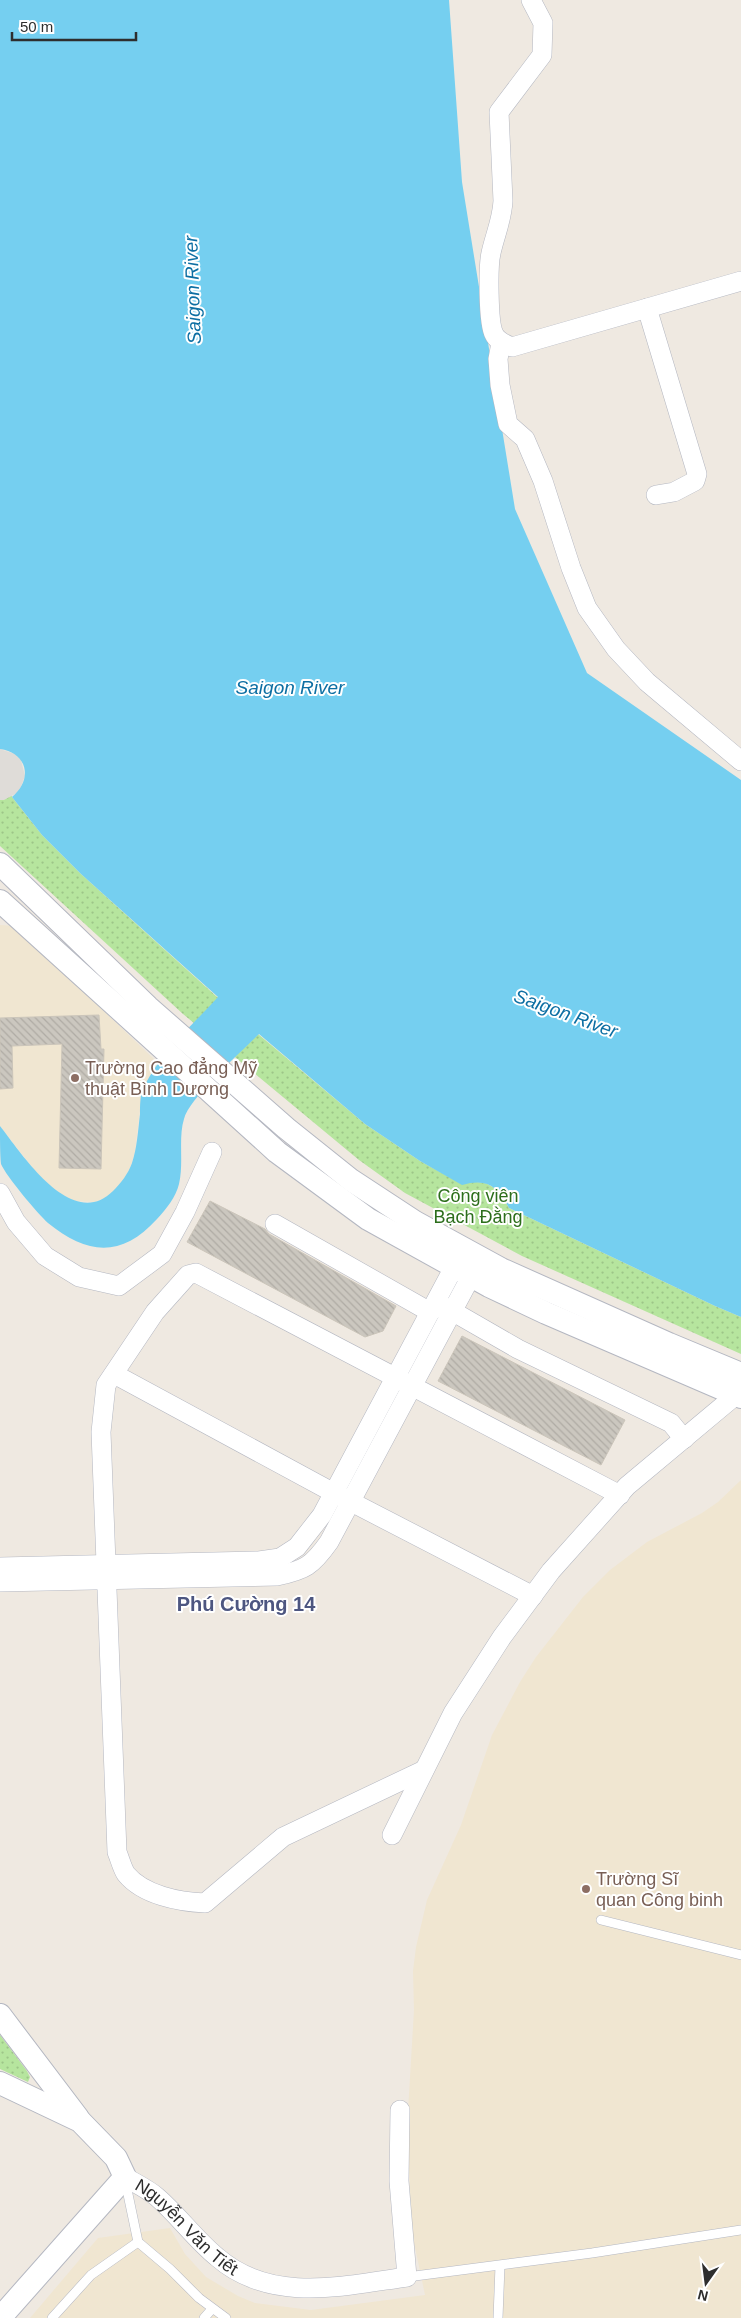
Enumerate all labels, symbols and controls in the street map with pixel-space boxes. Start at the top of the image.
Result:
scale bar [12,10,136,42]
text: 50 m [20,18,53,35]
water label: Saigon River [180,235,205,345]
water label: Saigon River [236,677,345,698]
water label: Saigon River [511,985,621,1042]
place label: Trường Cao đẳng Mỹ thuật Bình Dương [85,1057,257,1099]
marker: Trường Cao đẳng Mỹ thuật Bình Dương [69,1072,81,1084]
park label: Công viên Bạch Đằng [433,1186,523,1227]
district label: Phú Cường 14 [177,1593,316,1615]
place label: Trường Sĩ quan Công binh [596,1869,723,1910]
marker: Trường Sĩ quan Công binh [580,1883,592,1895]
street label: Nguyễn Văn Tiết [132,2175,242,2279]
north arrow [681,2258,731,2308]
text: N [696,2287,710,2305]

